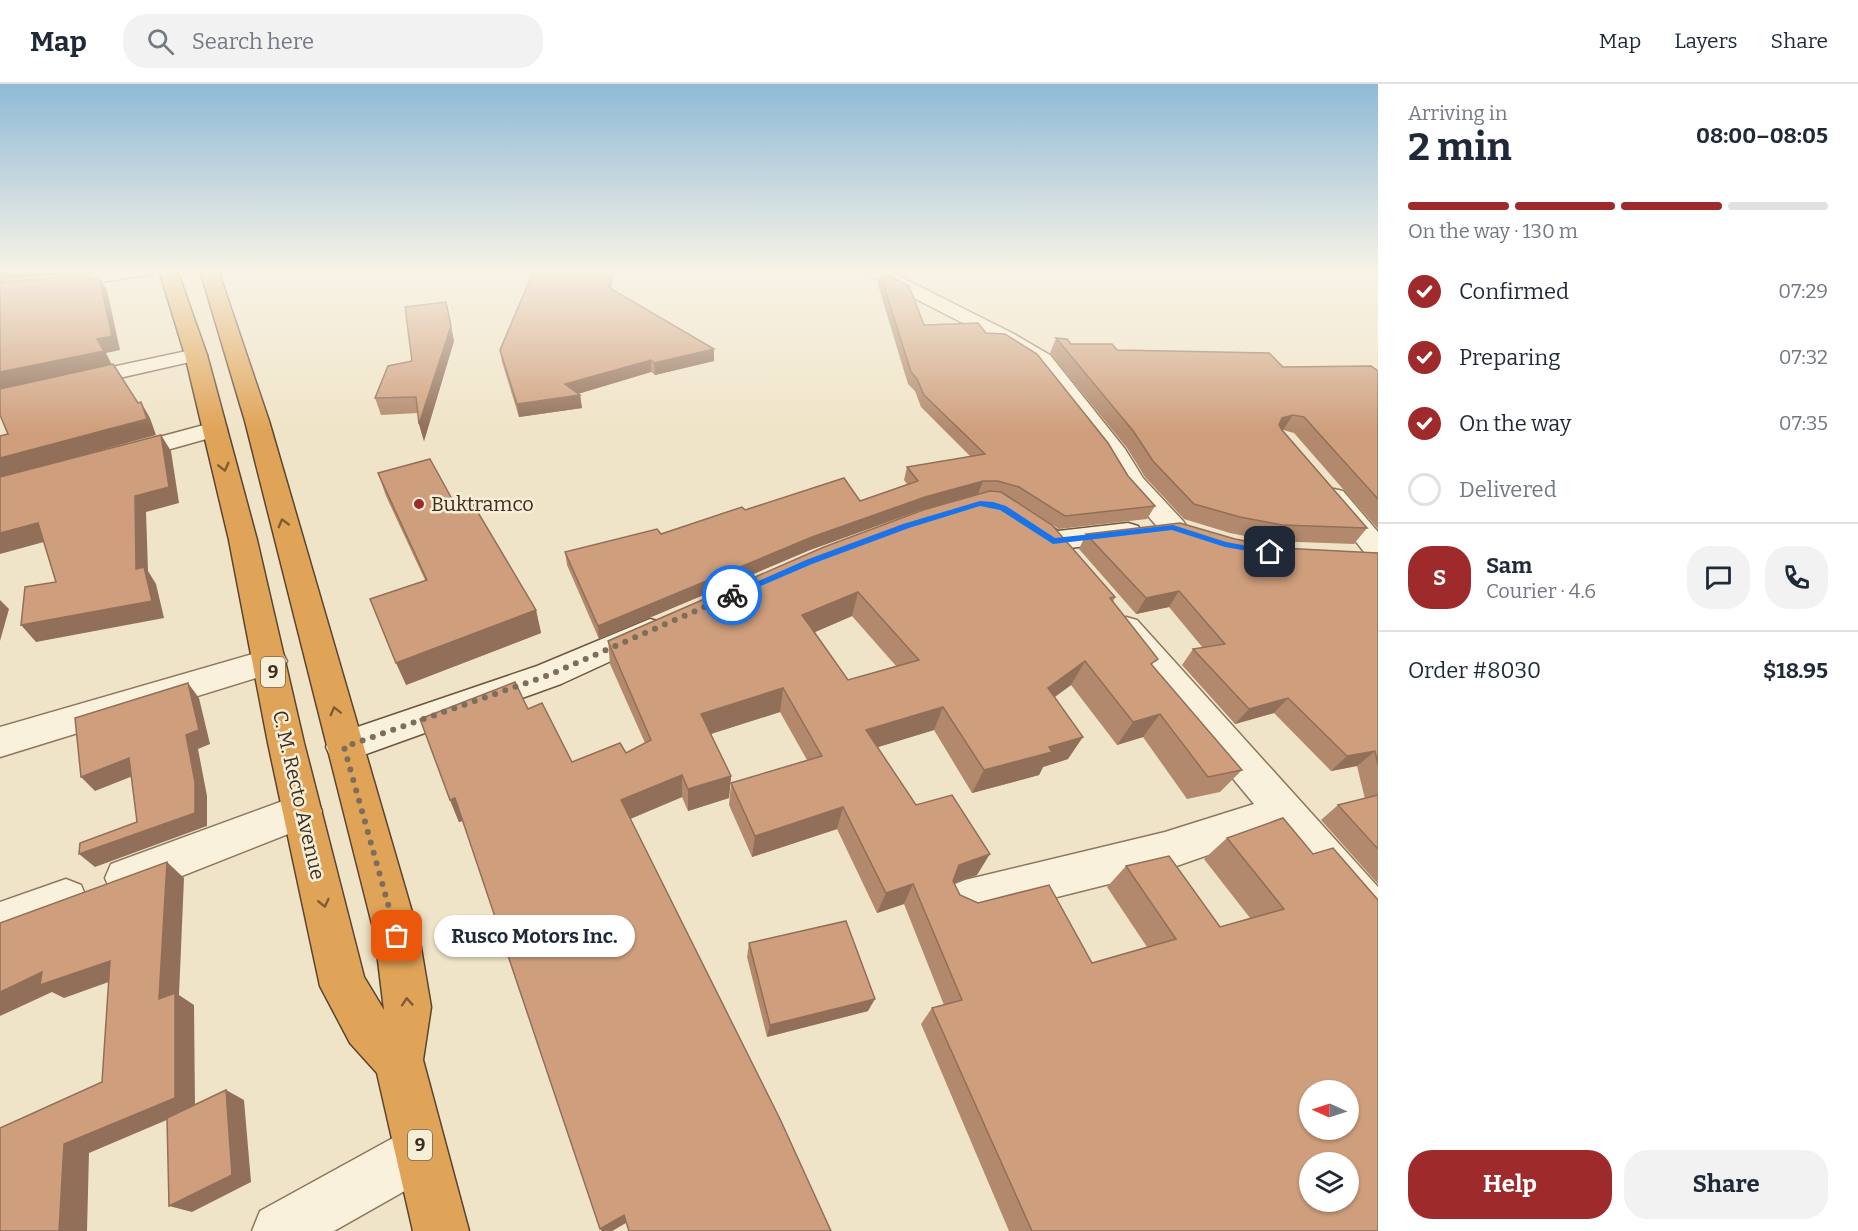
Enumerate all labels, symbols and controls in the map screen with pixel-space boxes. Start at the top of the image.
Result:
search box [123,14,543,68]
text: Map [30,25,87,58]
icon: search [144,25,177,58]
text: Search here [192,28,314,55]
text: Map [1599,28,1641,54]
text: Layers [1674,28,1738,54]
text: Share [1771,28,1828,54]
text: Arriving in [1408,101,1507,125]
text: 08:00–08:05 [1696,122,1828,149]
text: 2 min [1408,124,1512,170]
text: On the way · 130 m [1408,219,1578,243]
icon: check [1408,275,1441,308]
text: Confirmed [1459,278,1569,305]
text: 07:29 [1778,279,1828,303]
icon: check [1408,341,1441,374]
text: Preparing [1459,344,1561,371]
text: 07:32 [1779,345,1828,369]
icon: check [1408,407,1441,440]
text: On the way [1459,410,1571,437]
text: 07:35 [1779,411,1828,435]
one-way arrow [217,462,230,472]
text: Delivered [1459,476,1557,503]
place label: Buktramco [431,492,534,516]
marker: Buktramco [412,497,426,511]
one-way arrow [278,518,291,528]
pin [1244,526,1295,577]
icon: home [1253,535,1286,568]
button: chat [1687,546,1750,609]
button: phone [1765,546,1828,609]
text: Sam [1486,552,1532,579]
text: S [1433,564,1446,591]
courier [702,565,762,625]
icon: bike [716,579,749,612]
text: Courier · 4.6 [1486,579,1596,603]
road number: 9 [261,657,285,687]
text: Order #8030 [1408,657,1541,684]
text: $18.95 [1763,657,1828,684]
one-way arrow [330,706,342,717]
street label: C. M. Recto Avenue [268,708,330,882]
one-way arrow [316,898,329,908]
pin [371,910,422,961]
callout: Rusco Motors Inc. [433,915,634,957]
icon: bag [380,919,413,952]
text: Rusco Motors Inc. [451,924,618,948]
one-way arrow [400,997,413,1006]
north arrow [1299,1080,1359,1140]
map controls [1299,1080,1359,1212]
road number: 9 [408,1130,432,1160]
button: Help [1408,1150,1612,1219]
button: Share [1624,1150,1828,1219]
button: layers [1299,1152,1359,1212]

